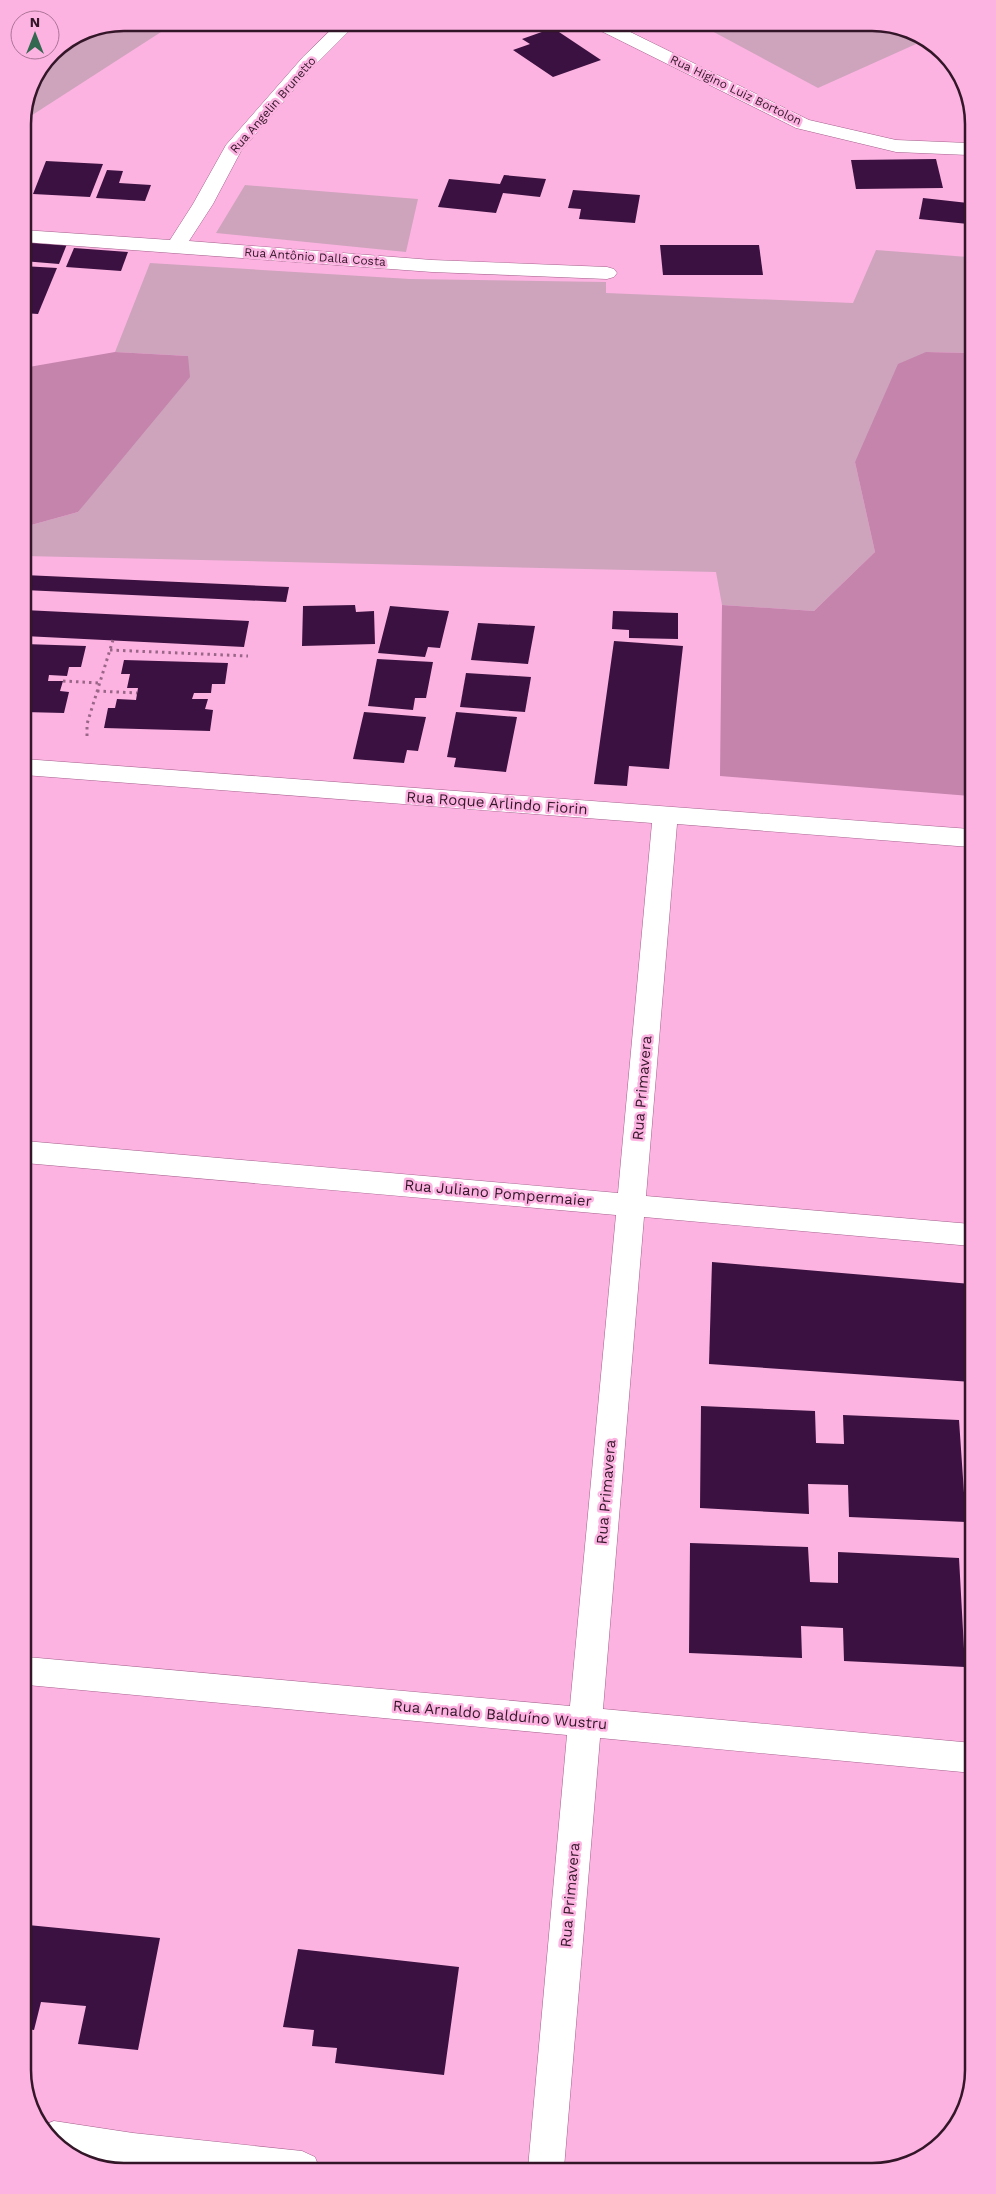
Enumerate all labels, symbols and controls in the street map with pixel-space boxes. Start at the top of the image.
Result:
north arrow [10,10,60,60]
text: N [30,14,40,30]
street label: Rua Higino Luiz Bortolon [668,52,804,128]
street label: Rua Angelin Brunetto [227,54,319,156]
street label: Rua Antônio Dalla Costa [244,245,386,269]
street label: Rua Roque Arlindo Fiorin [406,788,588,818]
street label: Rua Primavera [628,1034,656,1141]
street label: Rua Juliano Pompermaier [404,1176,592,1210]
street label: Rua Primavera [592,1438,620,1545]
street label: Rua Arnaldo Balduíno Wustru [392,1697,608,1733]
street label: Rua Primavera [556,1841,584,1948]

